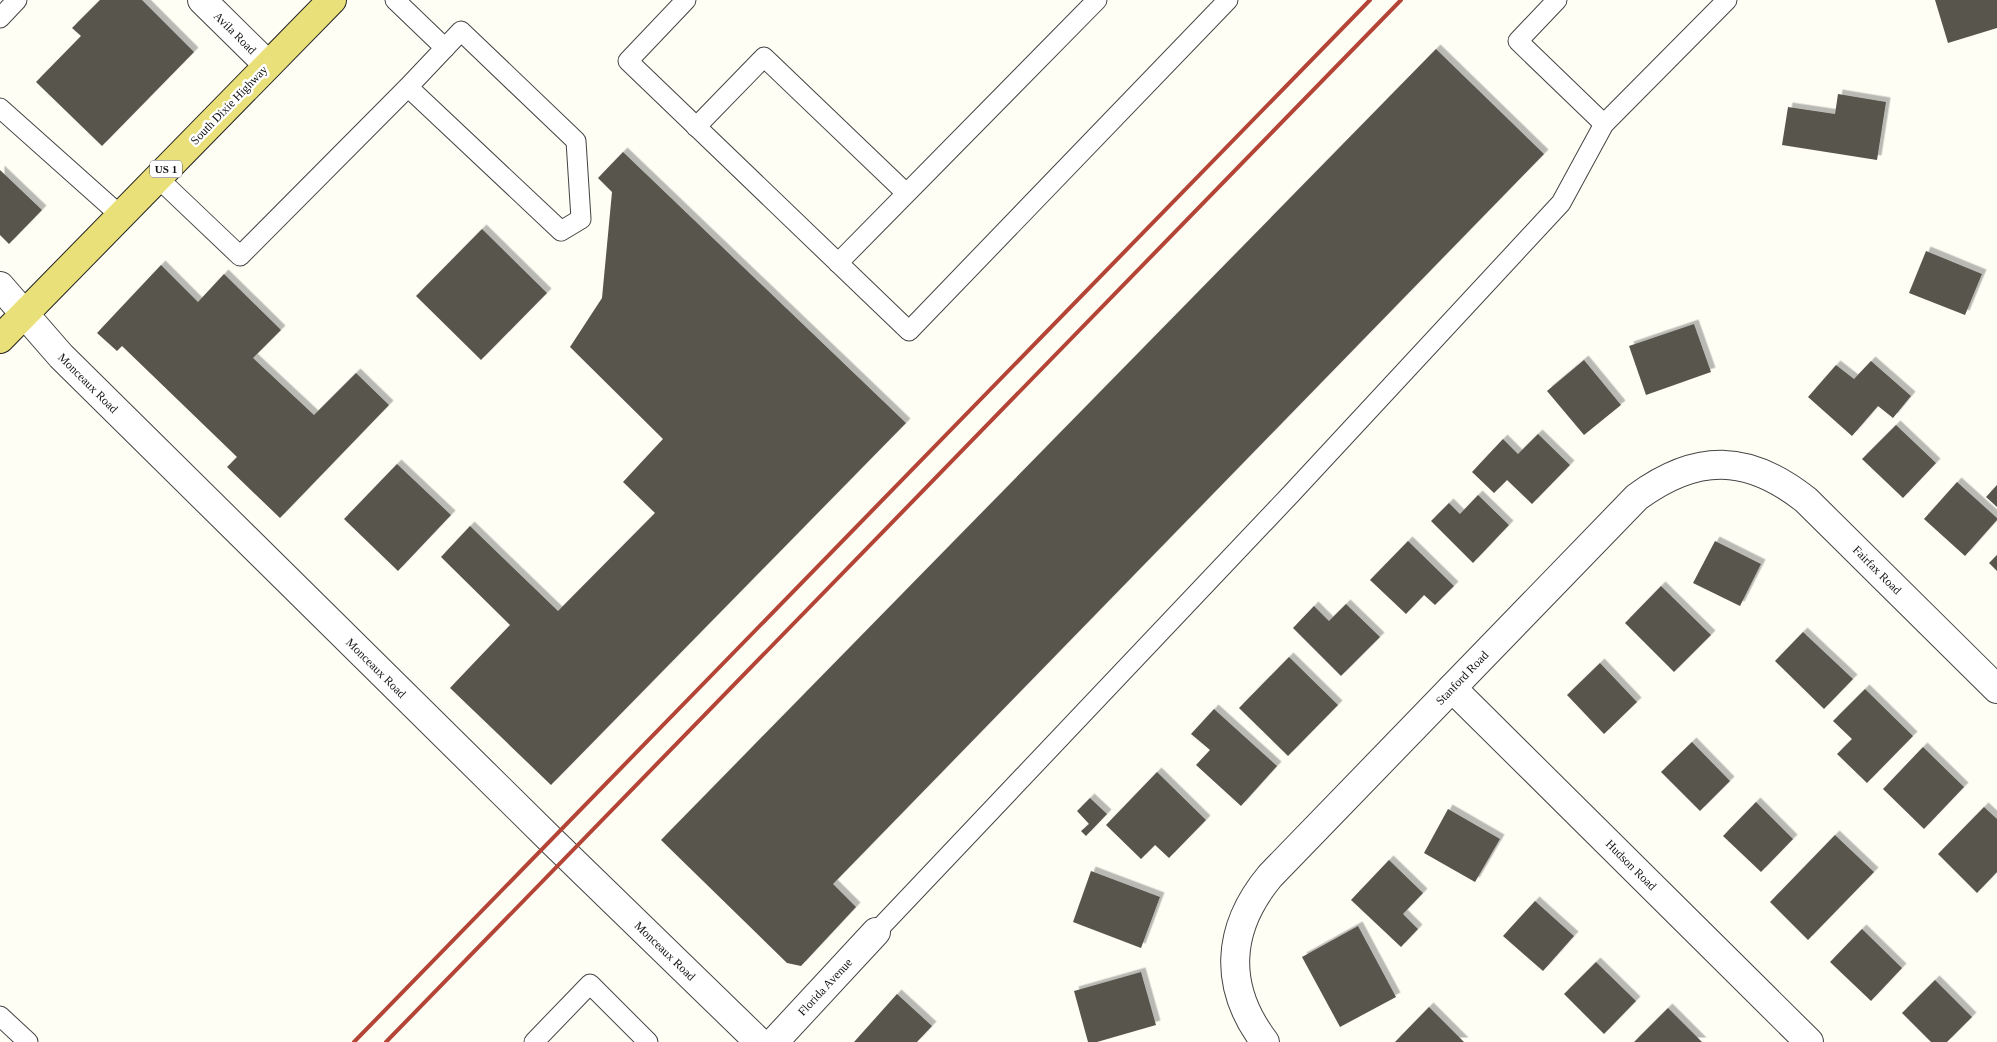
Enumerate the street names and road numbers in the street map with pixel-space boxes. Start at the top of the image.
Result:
street label: Avila Road [211,9,259,57]
street label: South Dixie Highway [188,62,270,148]
road number: US 1 [150,160,182,178]
street label: Monceaux Road [55,350,121,416]
street label: Fairfax Road [1850,543,1904,597]
street label: Monceaux Road [343,635,409,701]
street label: Stanford Road [1433,648,1491,708]
street label: Hudson Road [1603,837,1659,893]
street label: Monceaux Road [632,919,698,983]
street label: Florida Avenue [795,955,855,1019]

